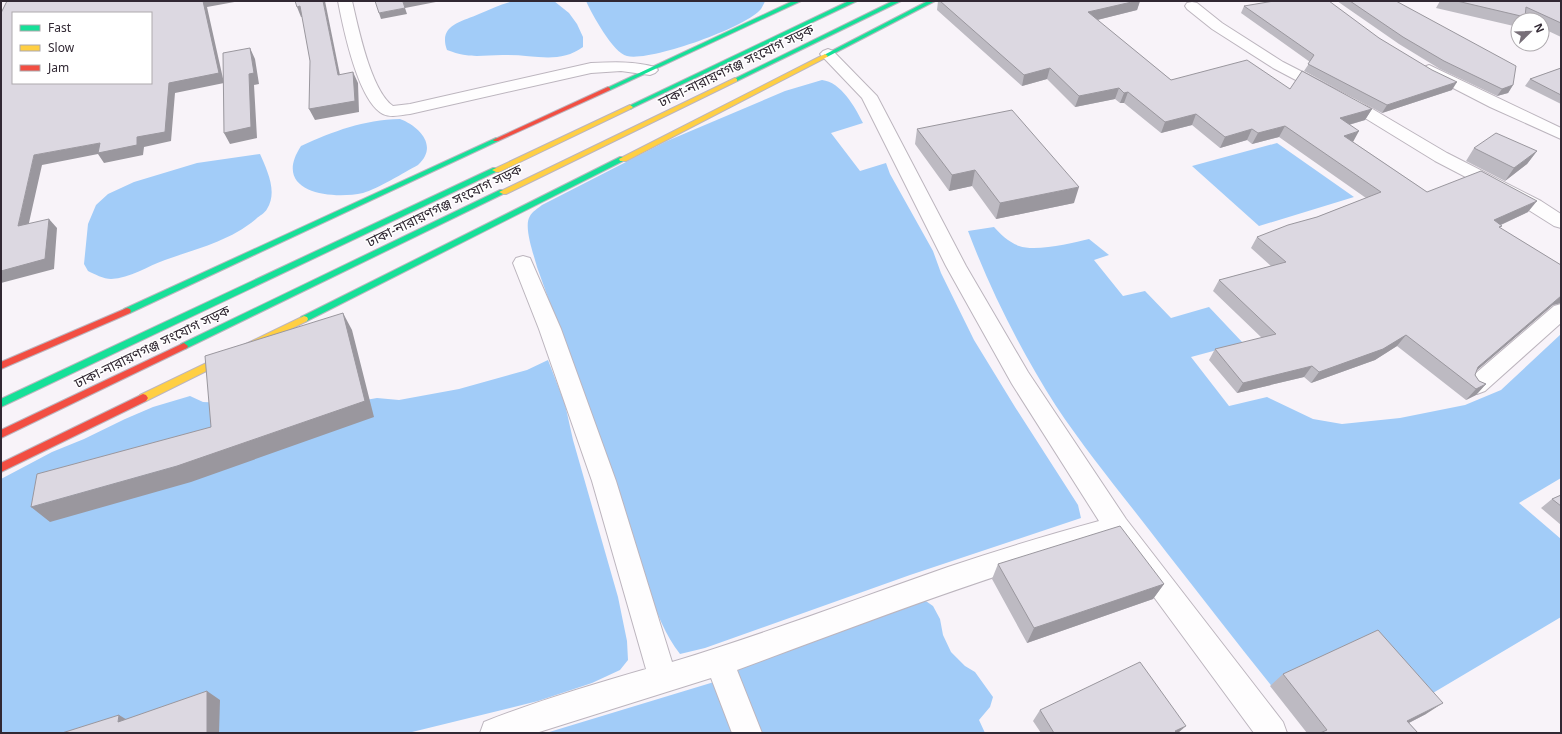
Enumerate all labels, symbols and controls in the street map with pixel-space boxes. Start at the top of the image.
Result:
legend [12,12,152,84]
north arrow [1510,12,1550,52]
text: Fast [48,19,72,36]
street label: ঢাকা-নারায়ণগঞ্জ সংযোগ সড়ক [654,19,818,111]
text: N [1531,21,1548,35]
text: Slow [48,39,75,56]
text: Jam [47,59,69,76]
street label: ঢাকা-নারায়ণগঞ্জ সংযোগ সড়ক [362,159,526,251]
street label: ঢাকা-নারায়ণগঞ্জ সংযোগ সড়ক [70,300,234,392]

